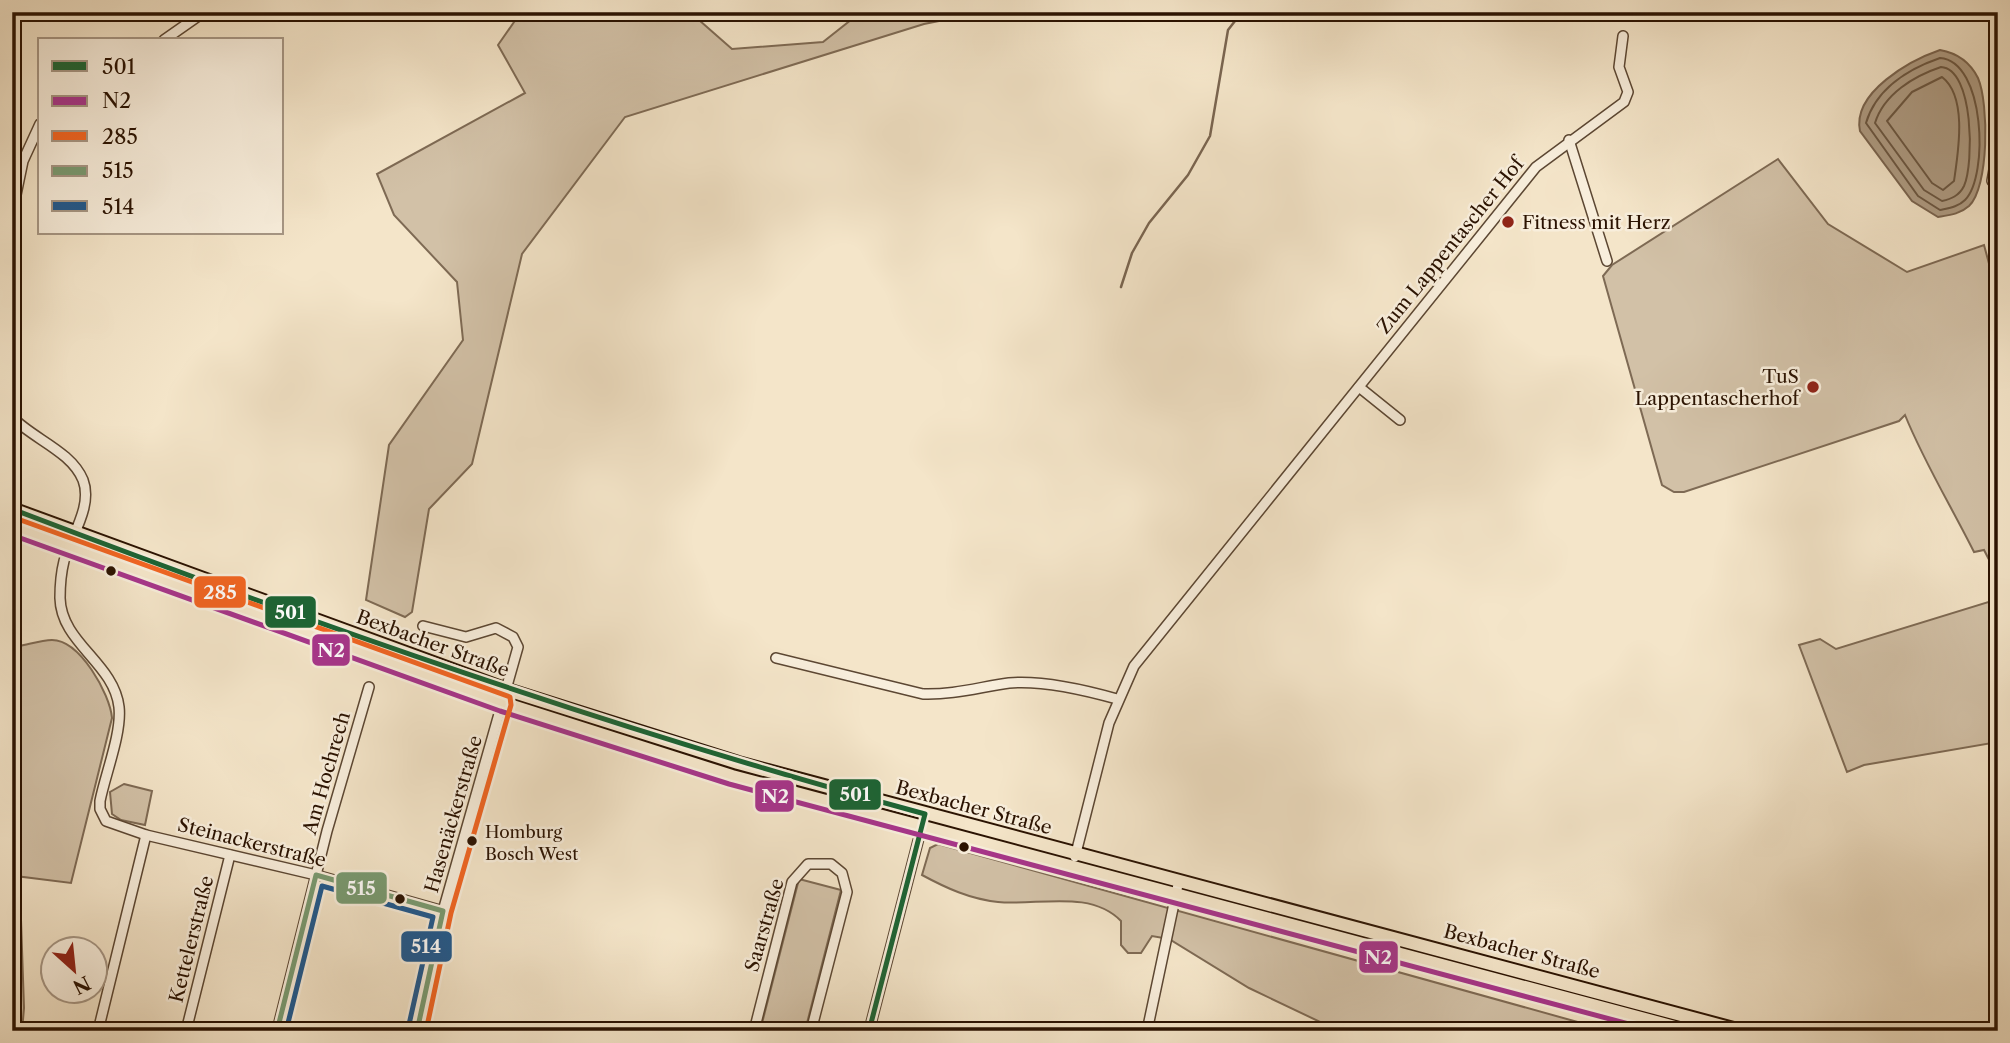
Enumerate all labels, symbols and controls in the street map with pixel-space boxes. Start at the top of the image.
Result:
legend [38,38,284,234]
text: 501 [102,54,136,79]
text: N2 [102,88,131,113]
text: 285 [102,124,138,149]
street label: Zum Lappentascher Hof [1372,151,1530,338]
text: 515 [102,158,134,183]
text: 514 [102,194,134,219]
place label: Fitness mit Herz [1522,211,1671,234]
marker: Fitness mit Herz [1500,214,1516,230]
place label: TuS Lappentascherhof [1635,365,1801,410]
marker: TuS Lappentascherhof [1805,379,1821,395]
unlabelled marker [104,564,118,578]
line badge: 285 [193,575,247,609]
text: 285 [203,581,237,604]
line badge: 501 [264,595,317,629]
text: 501 [274,601,306,624]
street label: Bexbacher Straße [353,605,512,682]
line badge: N2 [311,633,351,667]
text: N2 [317,639,345,662]
street label: Am Hochrech [298,709,355,838]
street label: Hasenäckerstraße [420,733,487,895]
street label: Bexbacher Straße [893,776,1055,839]
line badge: 501 [828,778,882,811]
line badge: N2 [754,779,795,813]
text: 501 [839,783,871,806]
text: N2 [761,785,789,808]
street label: Steinackerstraße [175,813,328,872]
place label: Homburg Bosch West [485,822,578,864]
marker: Homburg Bosch West [465,834,479,848]
unlabelled marker [957,840,971,854]
line badge: 515 [335,871,388,905]
street label: Kettelerstraße [165,873,218,1005]
street label: Saarstraße [740,876,789,974]
text: 515 [346,877,376,900]
unlabelled marker [393,892,407,906]
street label: Bexbacher Straße [1441,920,1603,983]
line badge: 514 [400,930,453,963]
north arrow [38,934,108,1004]
text: 514 [411,935,441,958]
line badge: N2 [1358,940,1399,974]
text: N2 [1364,946,1392,969]
text: N [69,971,94,999]

